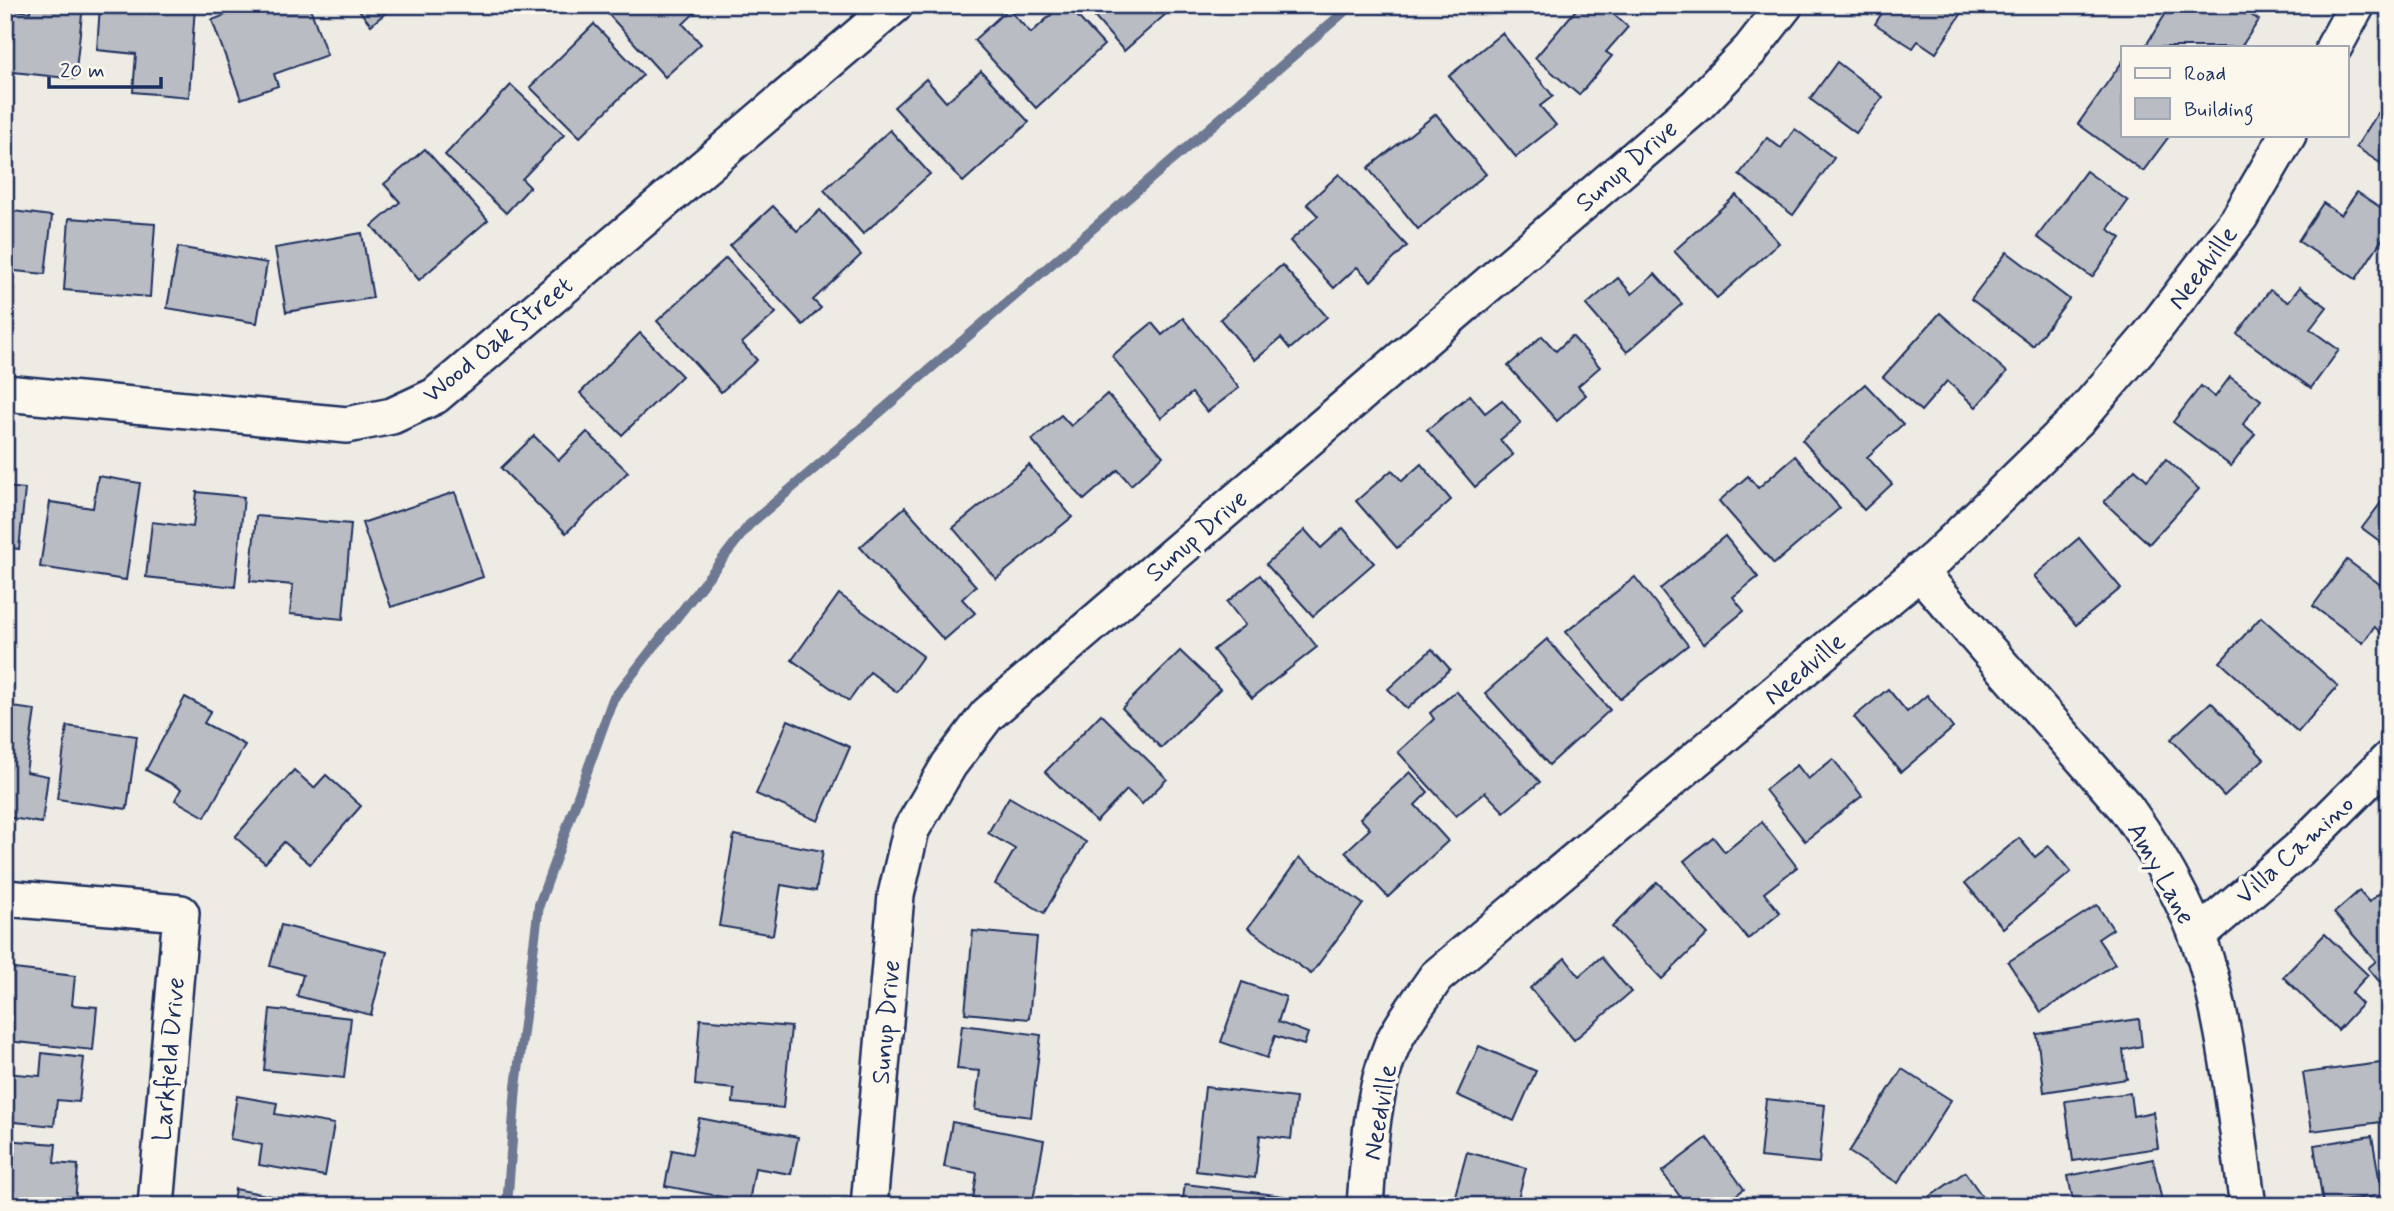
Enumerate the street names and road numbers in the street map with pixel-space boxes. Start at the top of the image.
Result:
street label: Sunup Drive [1569,113,1686,220]
street label: Needville [2161,219,2246,317]
street label: Wood Oak Street [416,269,580,412]
street label: Sunup Drive [1139,483,1256,590]
street label: Needville [1757,625,1853,714]
street label: Villa Camino [2229,788,2362,913]
street label: Amy Lane [2118,817,2202,931]
street label: Sunup Drive [865,959,909,1086]
street label: Larkfield Drive [146,976,194,1143]
street label: Needville [1356,1062,1406,1163]

